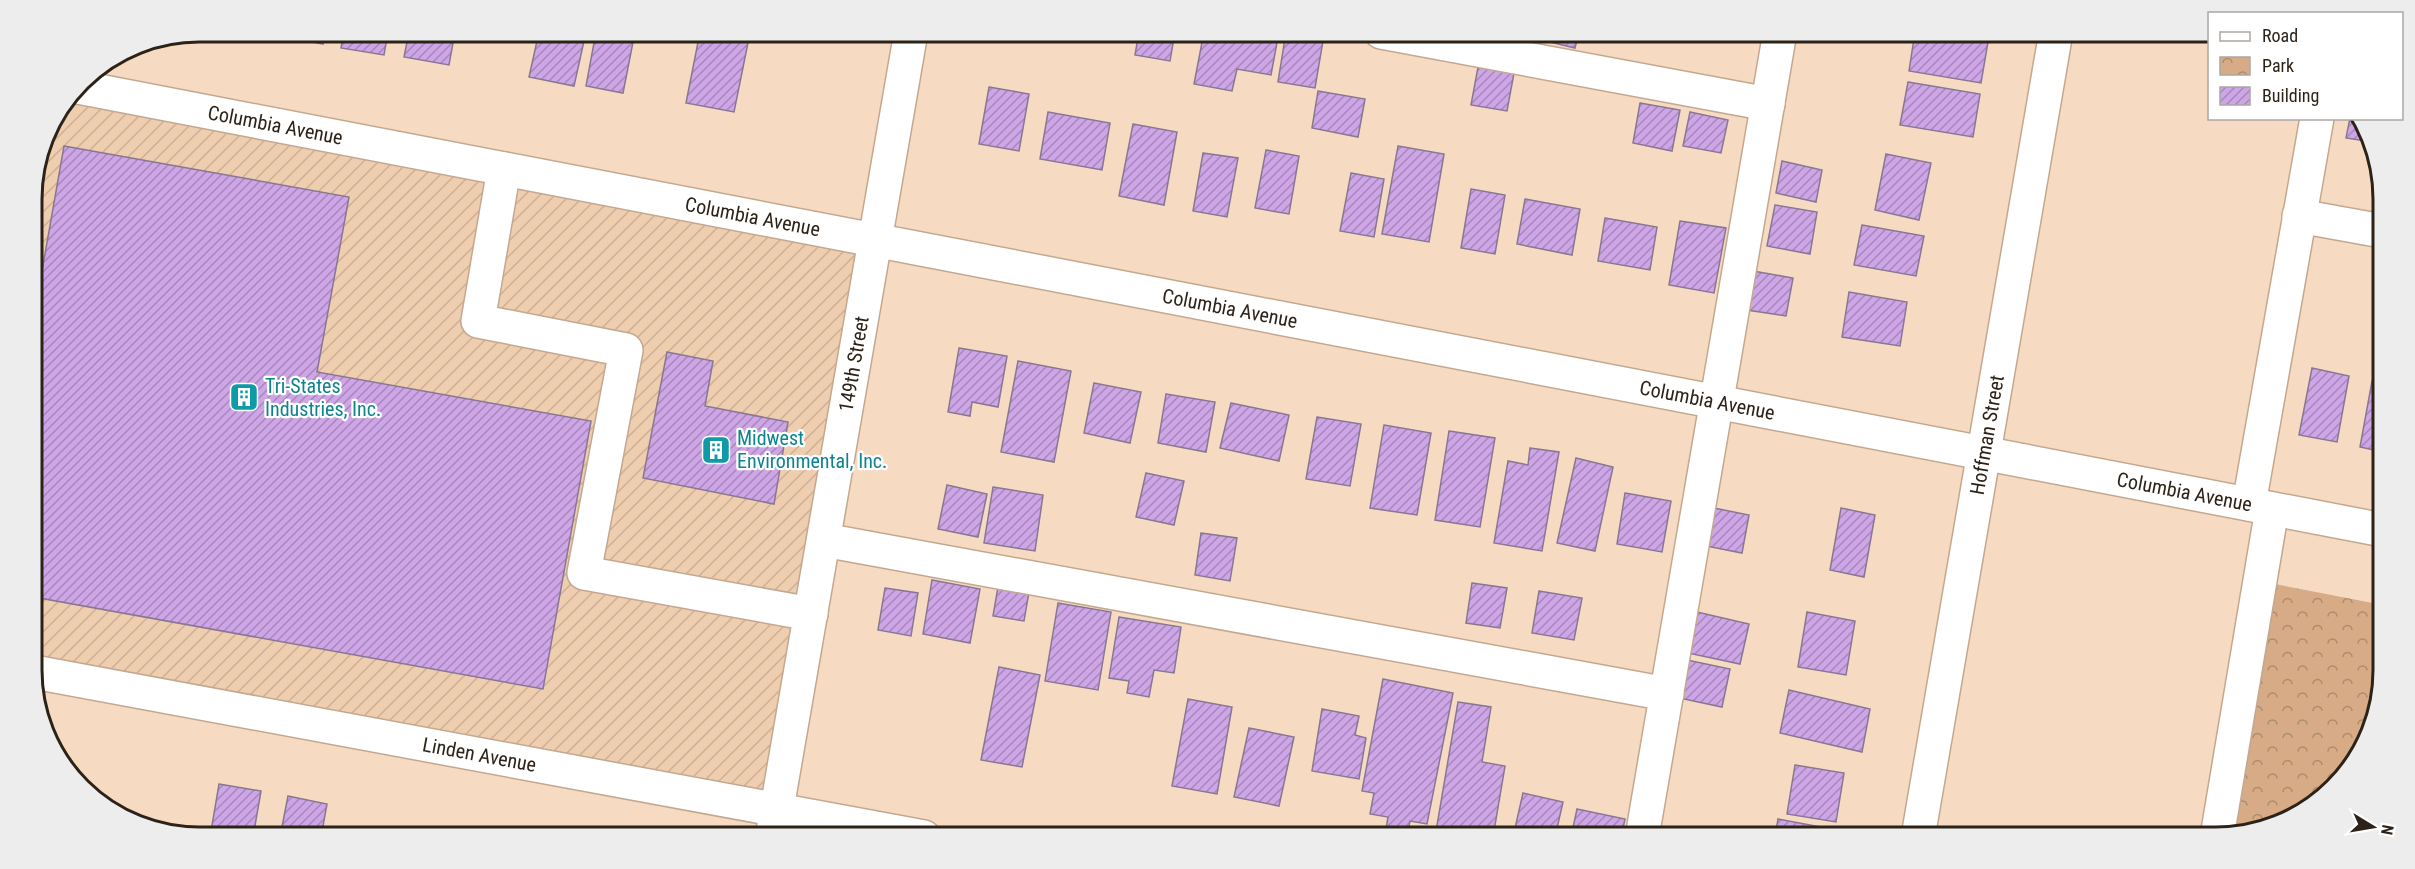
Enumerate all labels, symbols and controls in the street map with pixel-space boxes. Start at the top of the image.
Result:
legend [2208,12,2403,120]
text: Road [2262,25,2298,46]
text: Park [2262,55,2294,76]
text: Building [2262,85,2319,106]
street label: Columbia Avenue [206,100,345,150]
street label: Columbia Avenue [683,192,822,241]
street label: Columbia Avenue [1160,284,1299,333]
street label: 149th Street [834,314,874,414]
street label: Hoffman Street [1965,373,2009,496]
place label: Tri-States Industries, Inc. [265,374,381,421]
street label: Columbia Avenue [1638,375,1777,425]
building icon: Tri-States Industries, Inc. [228,381,260,413]
place label: Midwest Environmental, Inc. [737,426,887,473]
building icon: Midwest Environmental, Inc. [700,434,732,466]
street label: Columbia Avenue [2115,467,2254,517]
street label: Linden Avenue [421,732,538,777]
north arrow [2343,797,2403,857]
text: N [2377,823,2397,836]

